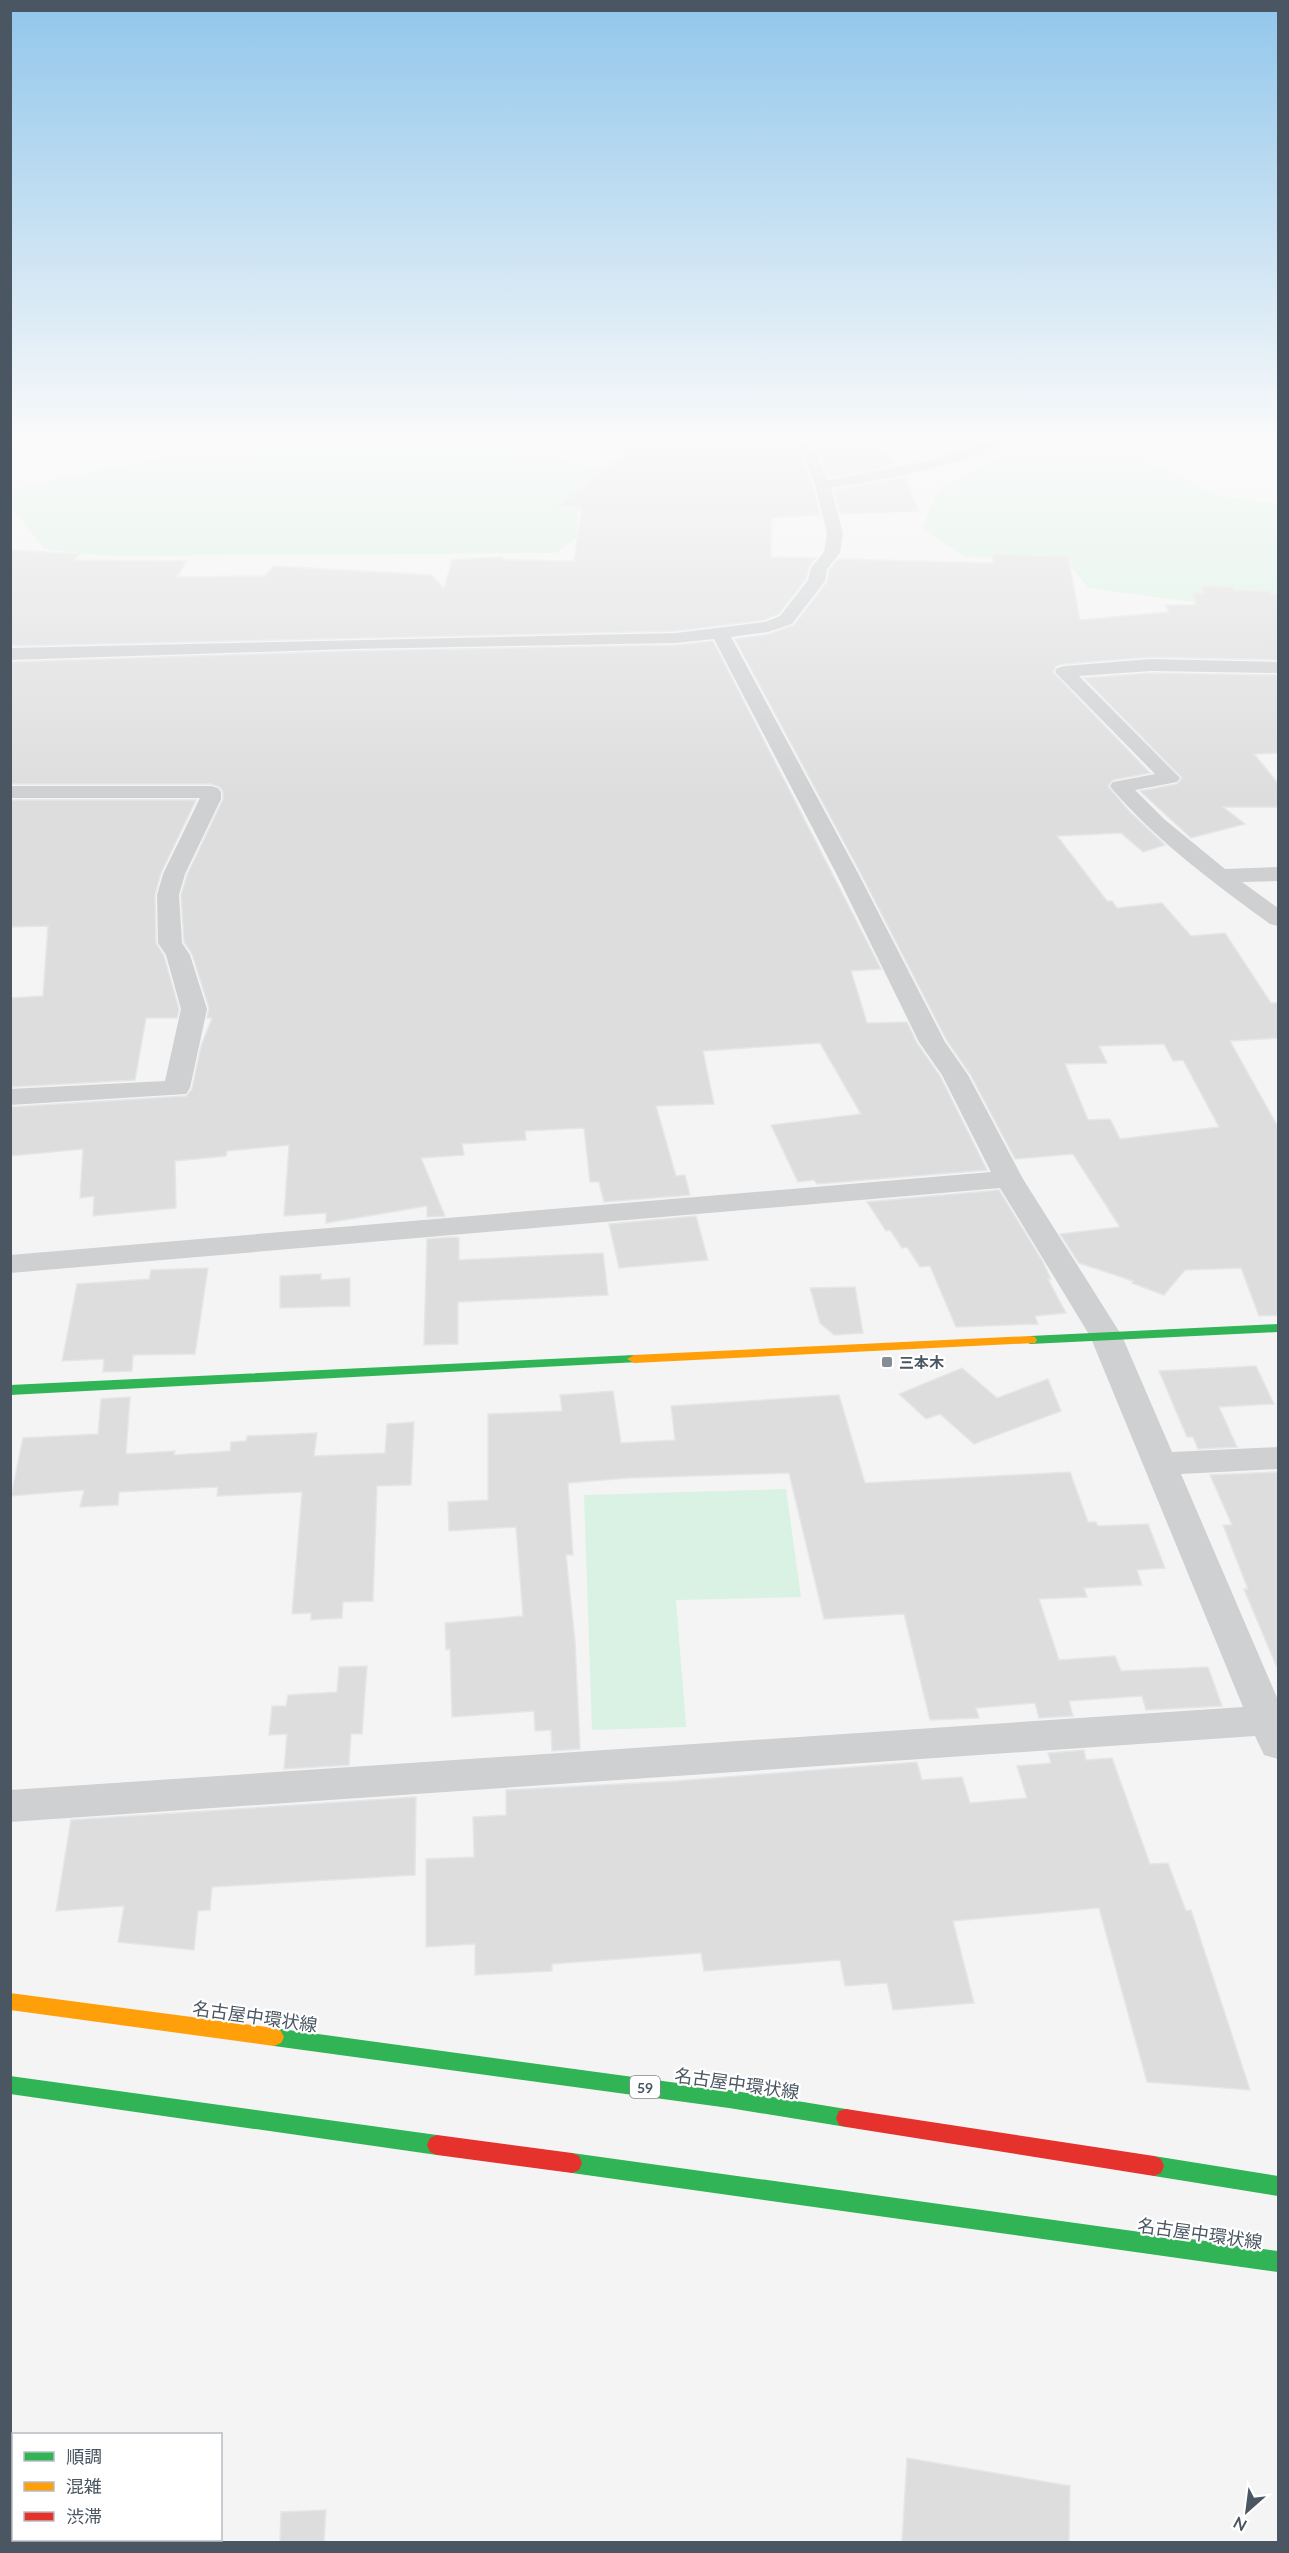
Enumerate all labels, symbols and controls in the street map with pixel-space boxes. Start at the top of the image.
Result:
place label: 三本木 [899,1353,944,1371]
marker: 三本木 [880,1355,894,1369]
street label: 名古屋中環状線 [191,1996,319,2036]
street label: 名古屋中環状線 [673,2063,801,2103]
road number: 59 [630,2076,660,2098]
street label: 名古屋中環状線 [1136,2213,1264,2253]
legend [12,2433,222,2541]
text: 順調 [66,2445,102,2467]
text: 混雑 [66,2475,102,2497]
north arrow [1217,2481,1277,2541]
text: 渋滞 [66,2505,102,2527]
text: N [1230,2513,1250,2536]

